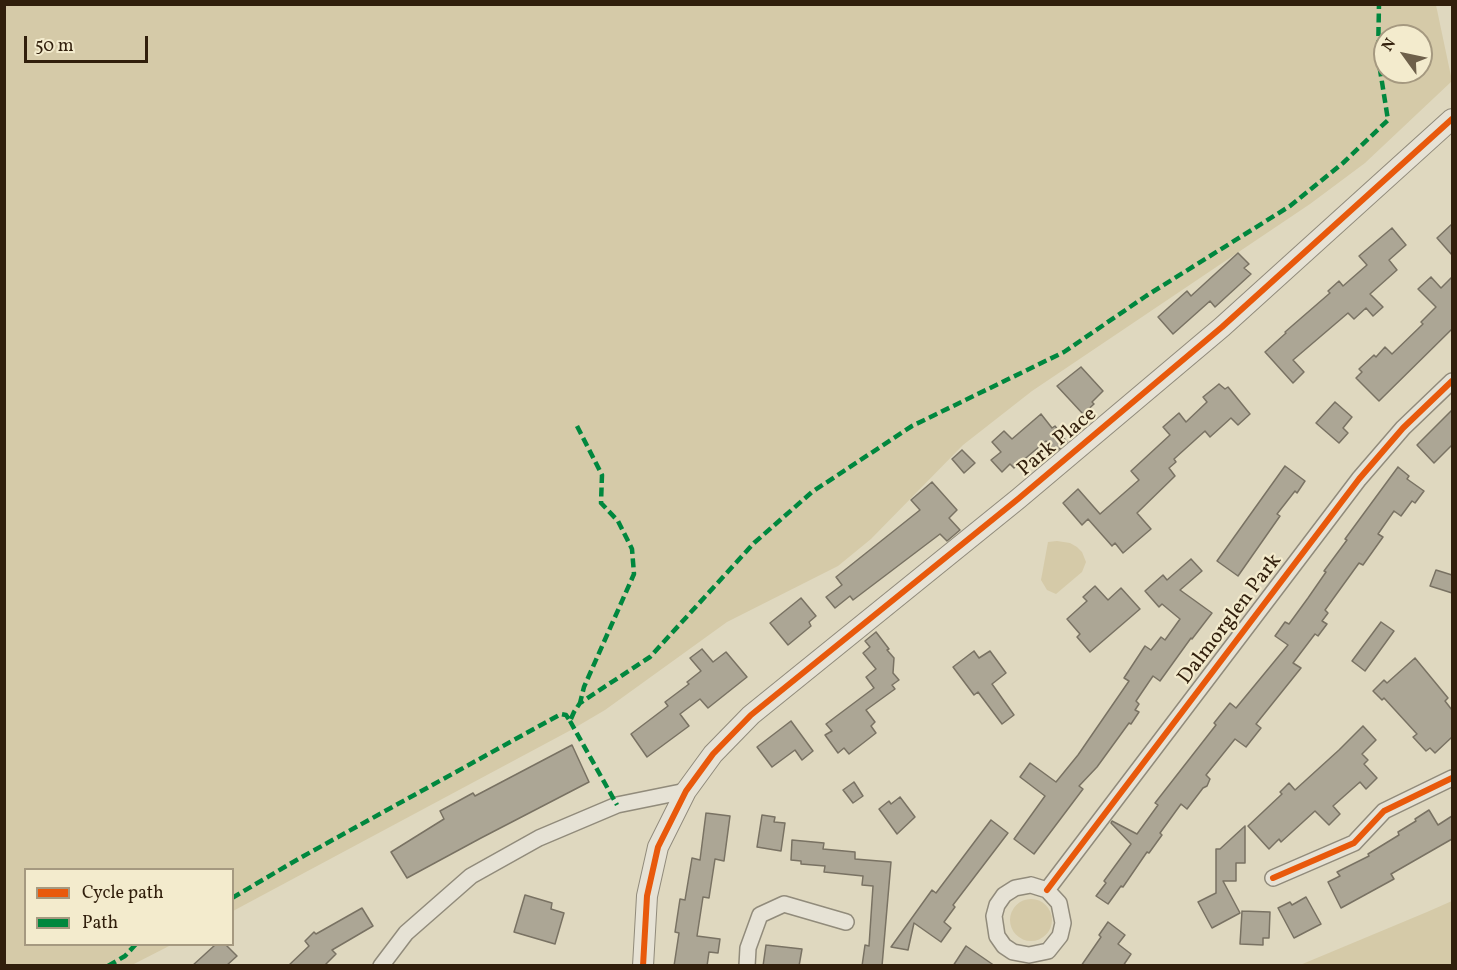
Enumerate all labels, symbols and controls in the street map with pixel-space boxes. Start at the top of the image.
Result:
scale bar [27,24,152,62]
north arrow [1373,24,1433,84]
text: 50 m [35,34,74,59]
text: N [1377,34,1402,56]
street label: Park Place [1013,403,1103,483]
street label: Dalmorglen Park [1174,550,1288,690]
legend [24,868,234,946]
text: Cycle path [82,881,164,906]
text: Path [82,911,118,936]

